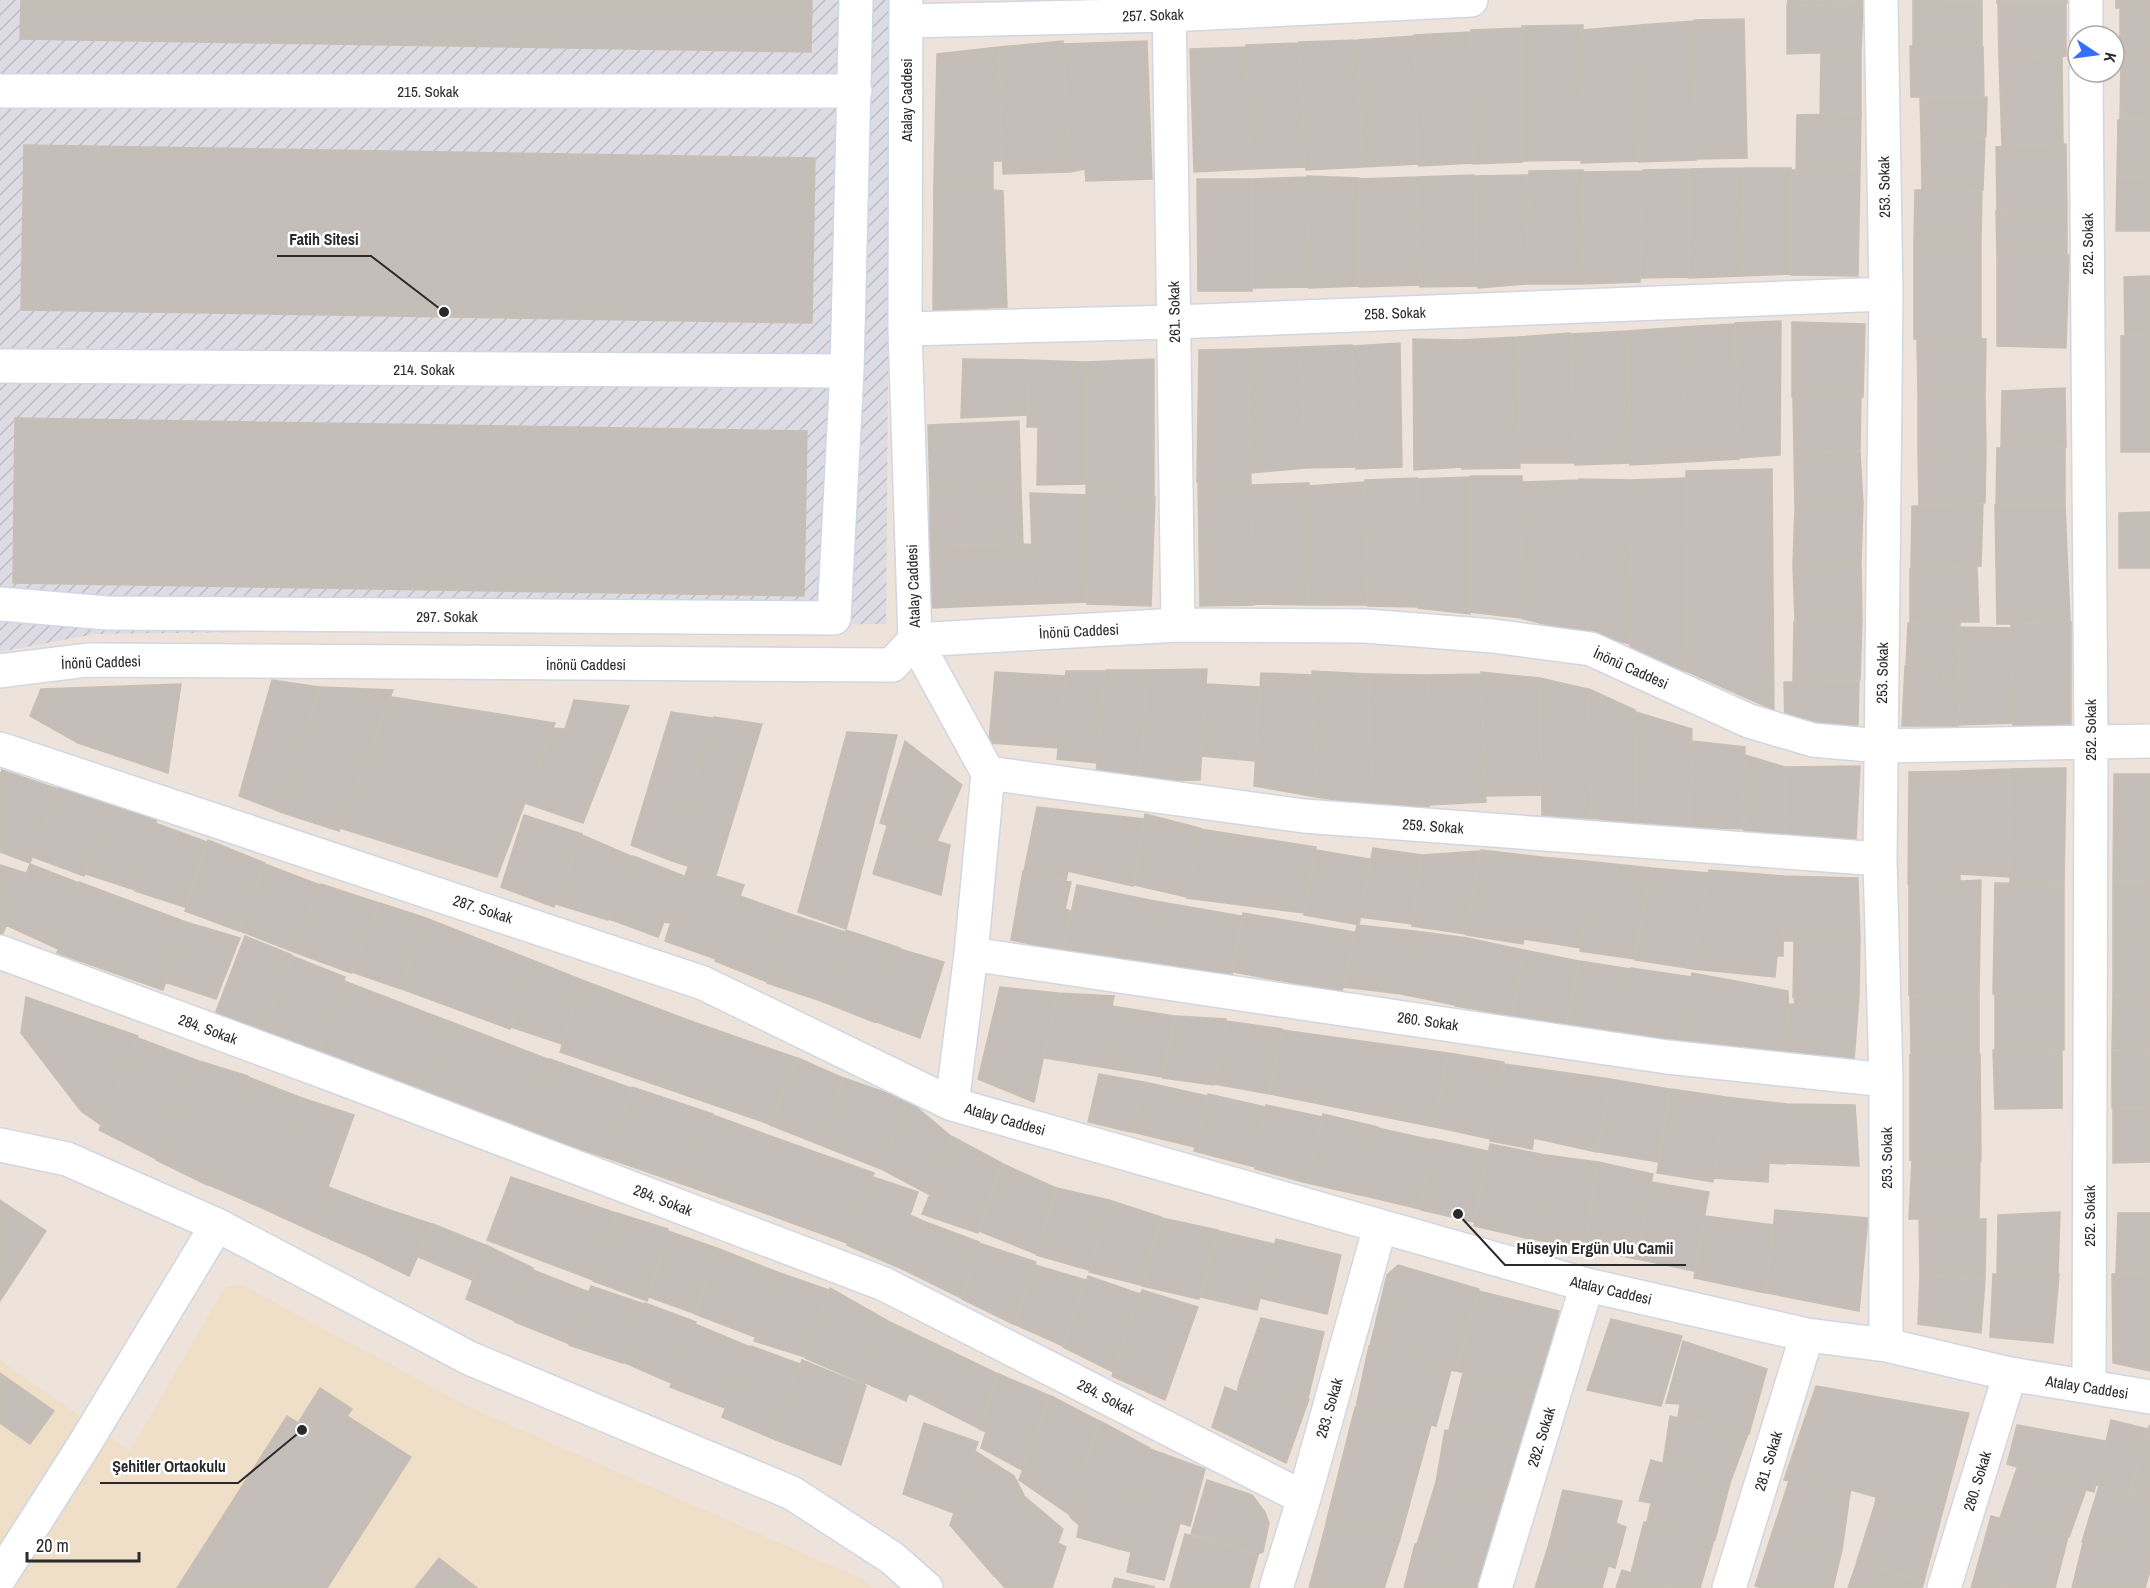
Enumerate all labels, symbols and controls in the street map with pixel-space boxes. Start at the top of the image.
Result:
street label: 257. Sokak [1122,3,1185,27]
north arrow [2066,24,2126,84]
text: K [2099,50,2122,65]
street label: Atalay Caddesi [896,58,917,143]
street label: 215. Sokak [397,81,460,102]
street label: 253. Sokak [1873,155,1895,218]
street label: 252. Sokak [2077,212,2098,275]
callout: Fatih Sitesi [277,222,371,256]
text: Fatih Sitesi [289,228,359,250]
street label: 261. Sokak [1163,280,1185,343]
street label: 258. Sokak [1364,301,1427,325]
street label: 214. Sokak [393,359,456,380]
street label: Atalay Caddesi [901,544,925,629]
street label: 297. Sokak [416,606,479,627]
street label: İnönü Caddesi [1038,618,1120,644]
street label: 253. Sokak [1871,641,1893,704]
street label: İnönü Caddesi [1590,642,1672,694]
street label: İnönü Caddesi [61,650,141,674]
street label: İnönü Caddesi [546,654,626,675]
street label: 252. Sokak [2080,698,2101,761]
street label: 259. Sokak [1402,813,1465,839]
street label: 287. Sokak [450,890,516,929]
street label: 260. Sokak [1396,1006,1461,1036]
street label: 284. Sokak [175,1009,241,1050]
street label: Atalay Caddesi [961,1097,1048,1141]
street label: 253. Sokak [1876,1126,1897,1189]
street label: 284. Sokak [631,1179,696,1221]
street label: 252. Sokak [2079,1184,2100,1247]
callout: Hüseyin Ergün Ulu Camii [1505,1231,1686,1265]
text: Hüseyin Ergün Ulu Camii [1517,1237,1673,1259]
street label: Atalay Caddesi [1567,1270,1654,1310]
street label: Atalay Caddesi [2043,1370,2130,1404]
street label: 284. Sokak [1074,1374,1139,1421]
street label: 283. Sokak [1310,1375,1348,1440]
street label: 282. Sokak [1522,1404,1560,1469]
street label: 281. Sokak [1749,1428,1787,1493]
street label: 280. Sokak [1958,1448,1996,1513]
callout: Şehitler Ortaokulu [100,1449,238,1483]
text: Şehitler Ortaokulu [112,1455,226,1477]
scale bar [27,1525,140,1563]
text: 20 m [36,1533,69,1558]

